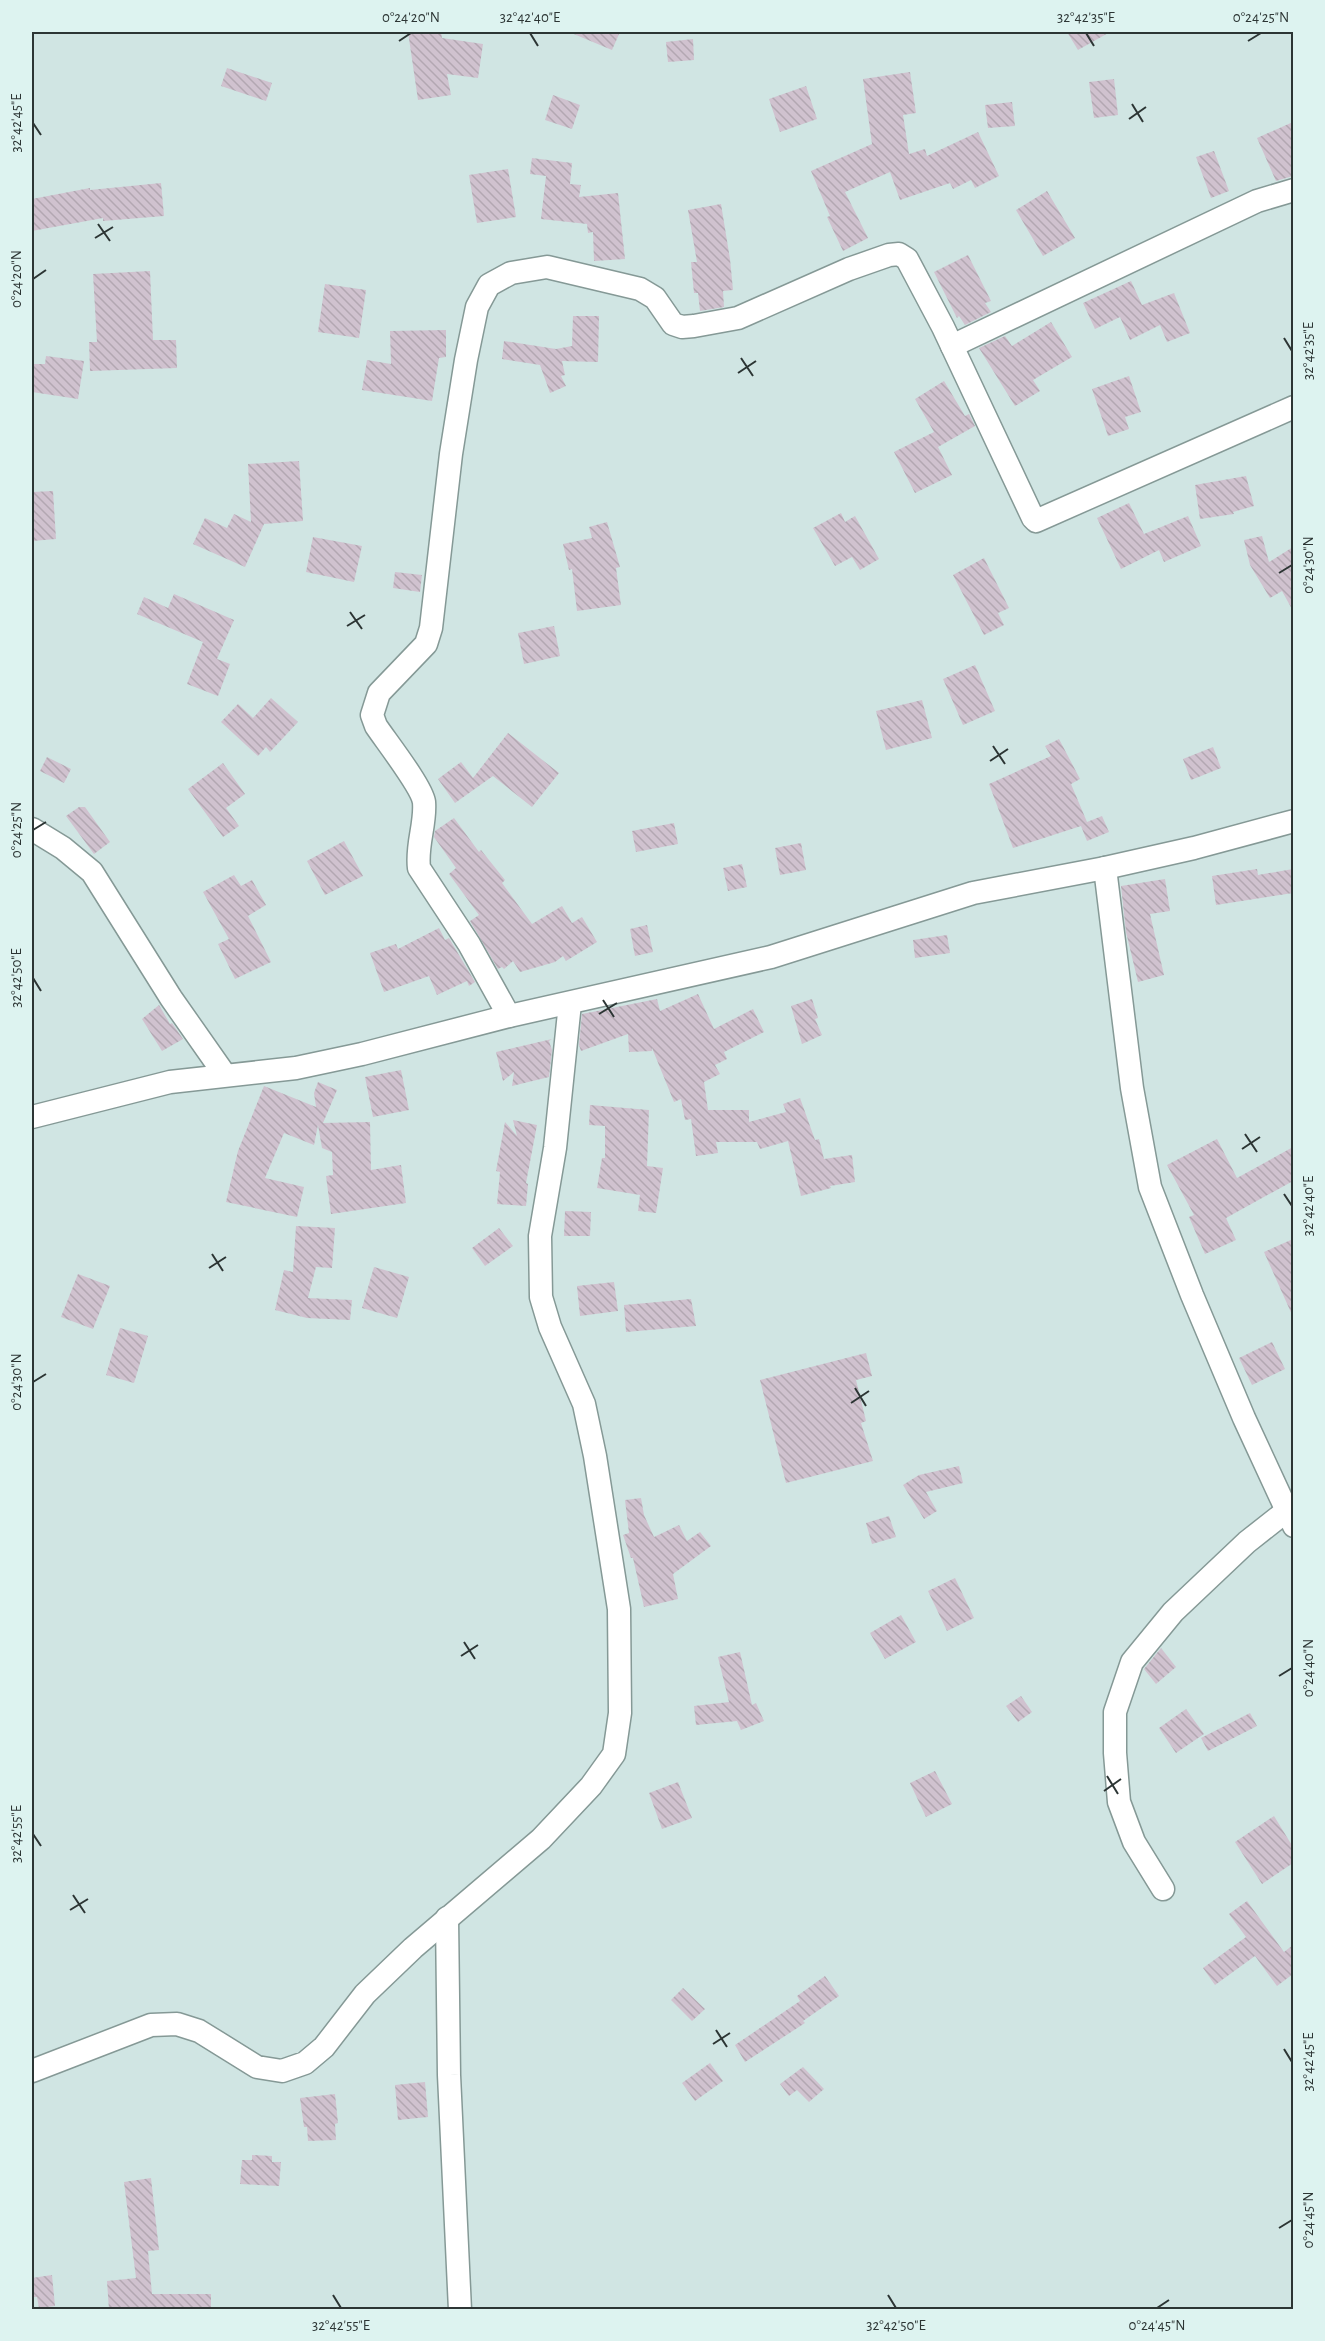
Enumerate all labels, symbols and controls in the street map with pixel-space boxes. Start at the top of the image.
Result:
text: 0°24'20"N [382,10,440,25]
text: 32°42'40"E [500,10,560,25]
text: 32°42'35"E [1057,10,1115,25]
text: 0°24'25"N [1233,10,1289,25]
text: 32°42'45"E [9,94,24,152]
text: 0°24'20"N [9,250,24,308]
text: 32°42'35"E [1301,322,1316,380]
text: 0°24'30"N [1301,536,1316,594]
text: 0°24'25"N [9,802,24,858]
text: 32°42'50"E [9,948,24,1008]
text: 32°42'40"E [1301,1176,1316,1236]
text: 0°24'30"N [9,1353,24,1411]
text: 0°24'40"N [1301,1639,1316,1697]
text: 32°42'55"E [9,1805,24,1863]
text: 32°42'45"E [1301,2033,1316,2091]
text: 0°24'45"N [1301,2192,1316,2248]
text: 32°42'55"E [312,2318,370,2333]
text: 32°42'50"E [866,2318,926,2333]
text: 0°24'45"N [1129,2318,1185,2333]

